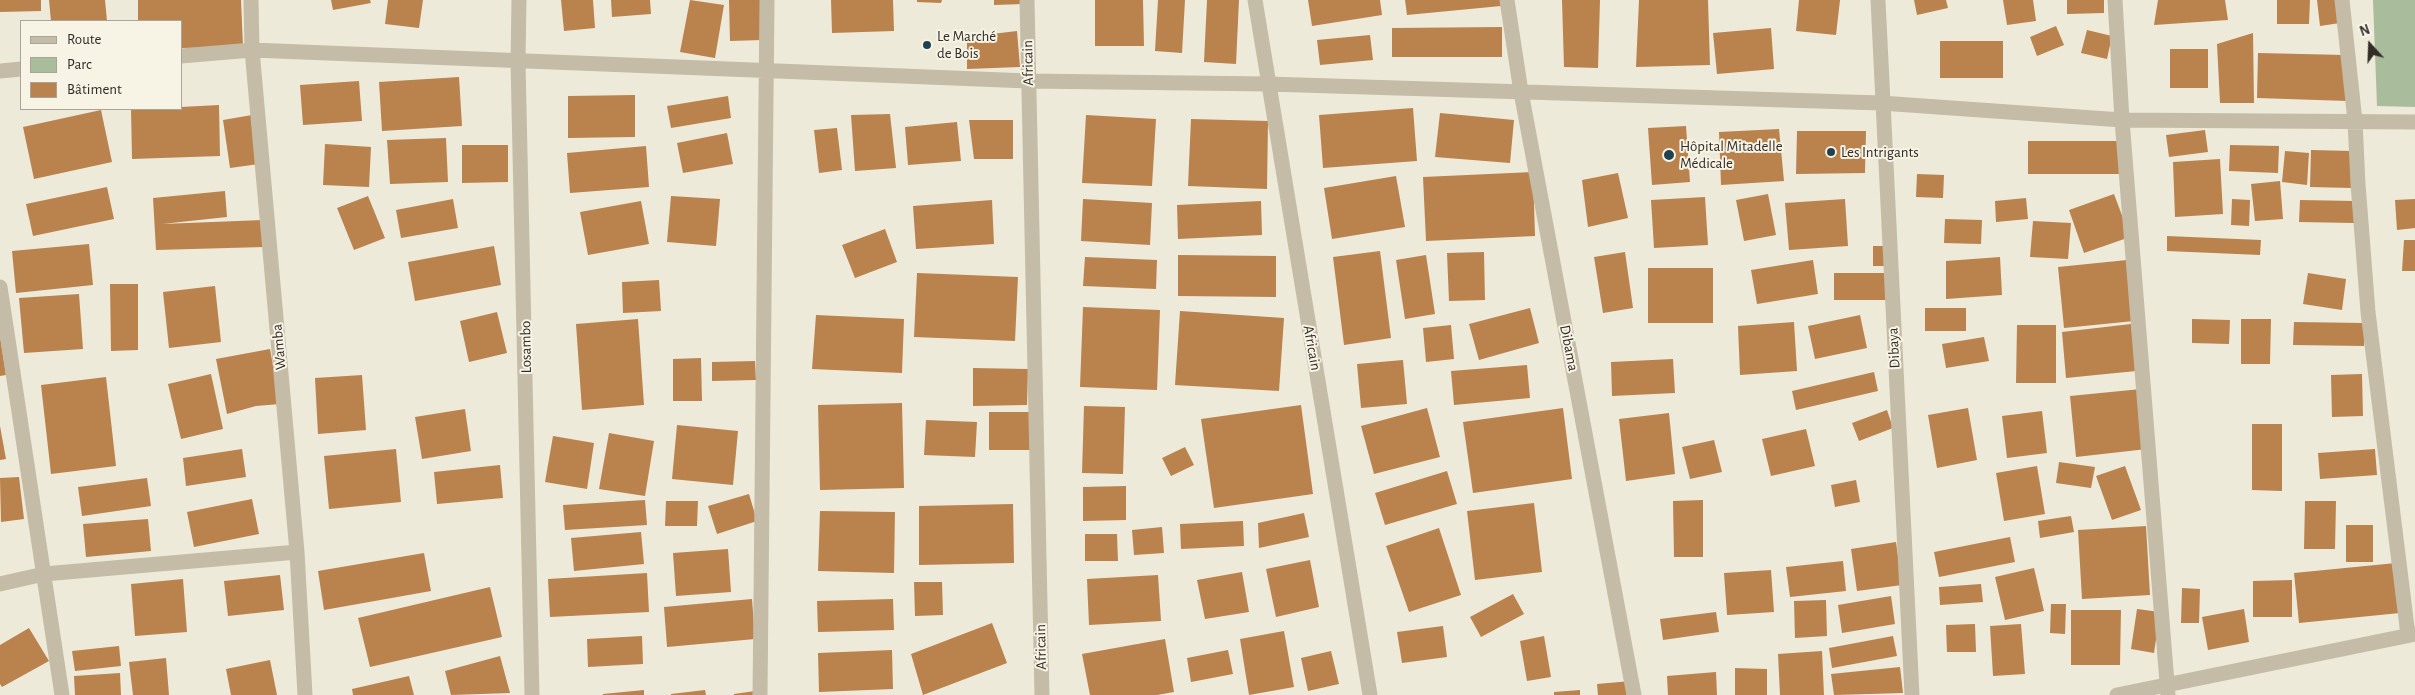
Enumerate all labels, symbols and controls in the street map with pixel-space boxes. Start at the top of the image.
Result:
legend [20,20,182,110]
north arrow [2345,20,2395,70]
text: N [2358,23,2372,39]
place label: Le Marché de Bois [937,27,996,62]
text: Route [67,32,101,47]
marker: Le Marché de Bois [921,39,933,51]
street label: Africain [1019,40,1037,86]
text: Parc [67,57,92,72]
text: Bâtiment [67,82,122,97]
place label: Hôpital Mitadelle Médicale [1680,137,1783,172]
place label: Les Intrigants [1841,143,1919,161]
marker: Les Intrigants [1825,146,1837,158]
marker: Hôpital Mitadelle Médicale [1662,148,1676,162]
street label: Losambo [517,320,535,374]
street label: Wamba [268,323,290,371]
street label: Dibama [1556,323,1582,373]
street label: Africain [1299,324,1325,372]
street label: Dibaya [1884,327,1904,369]
street label: Africain [1032,624,1050,670]

